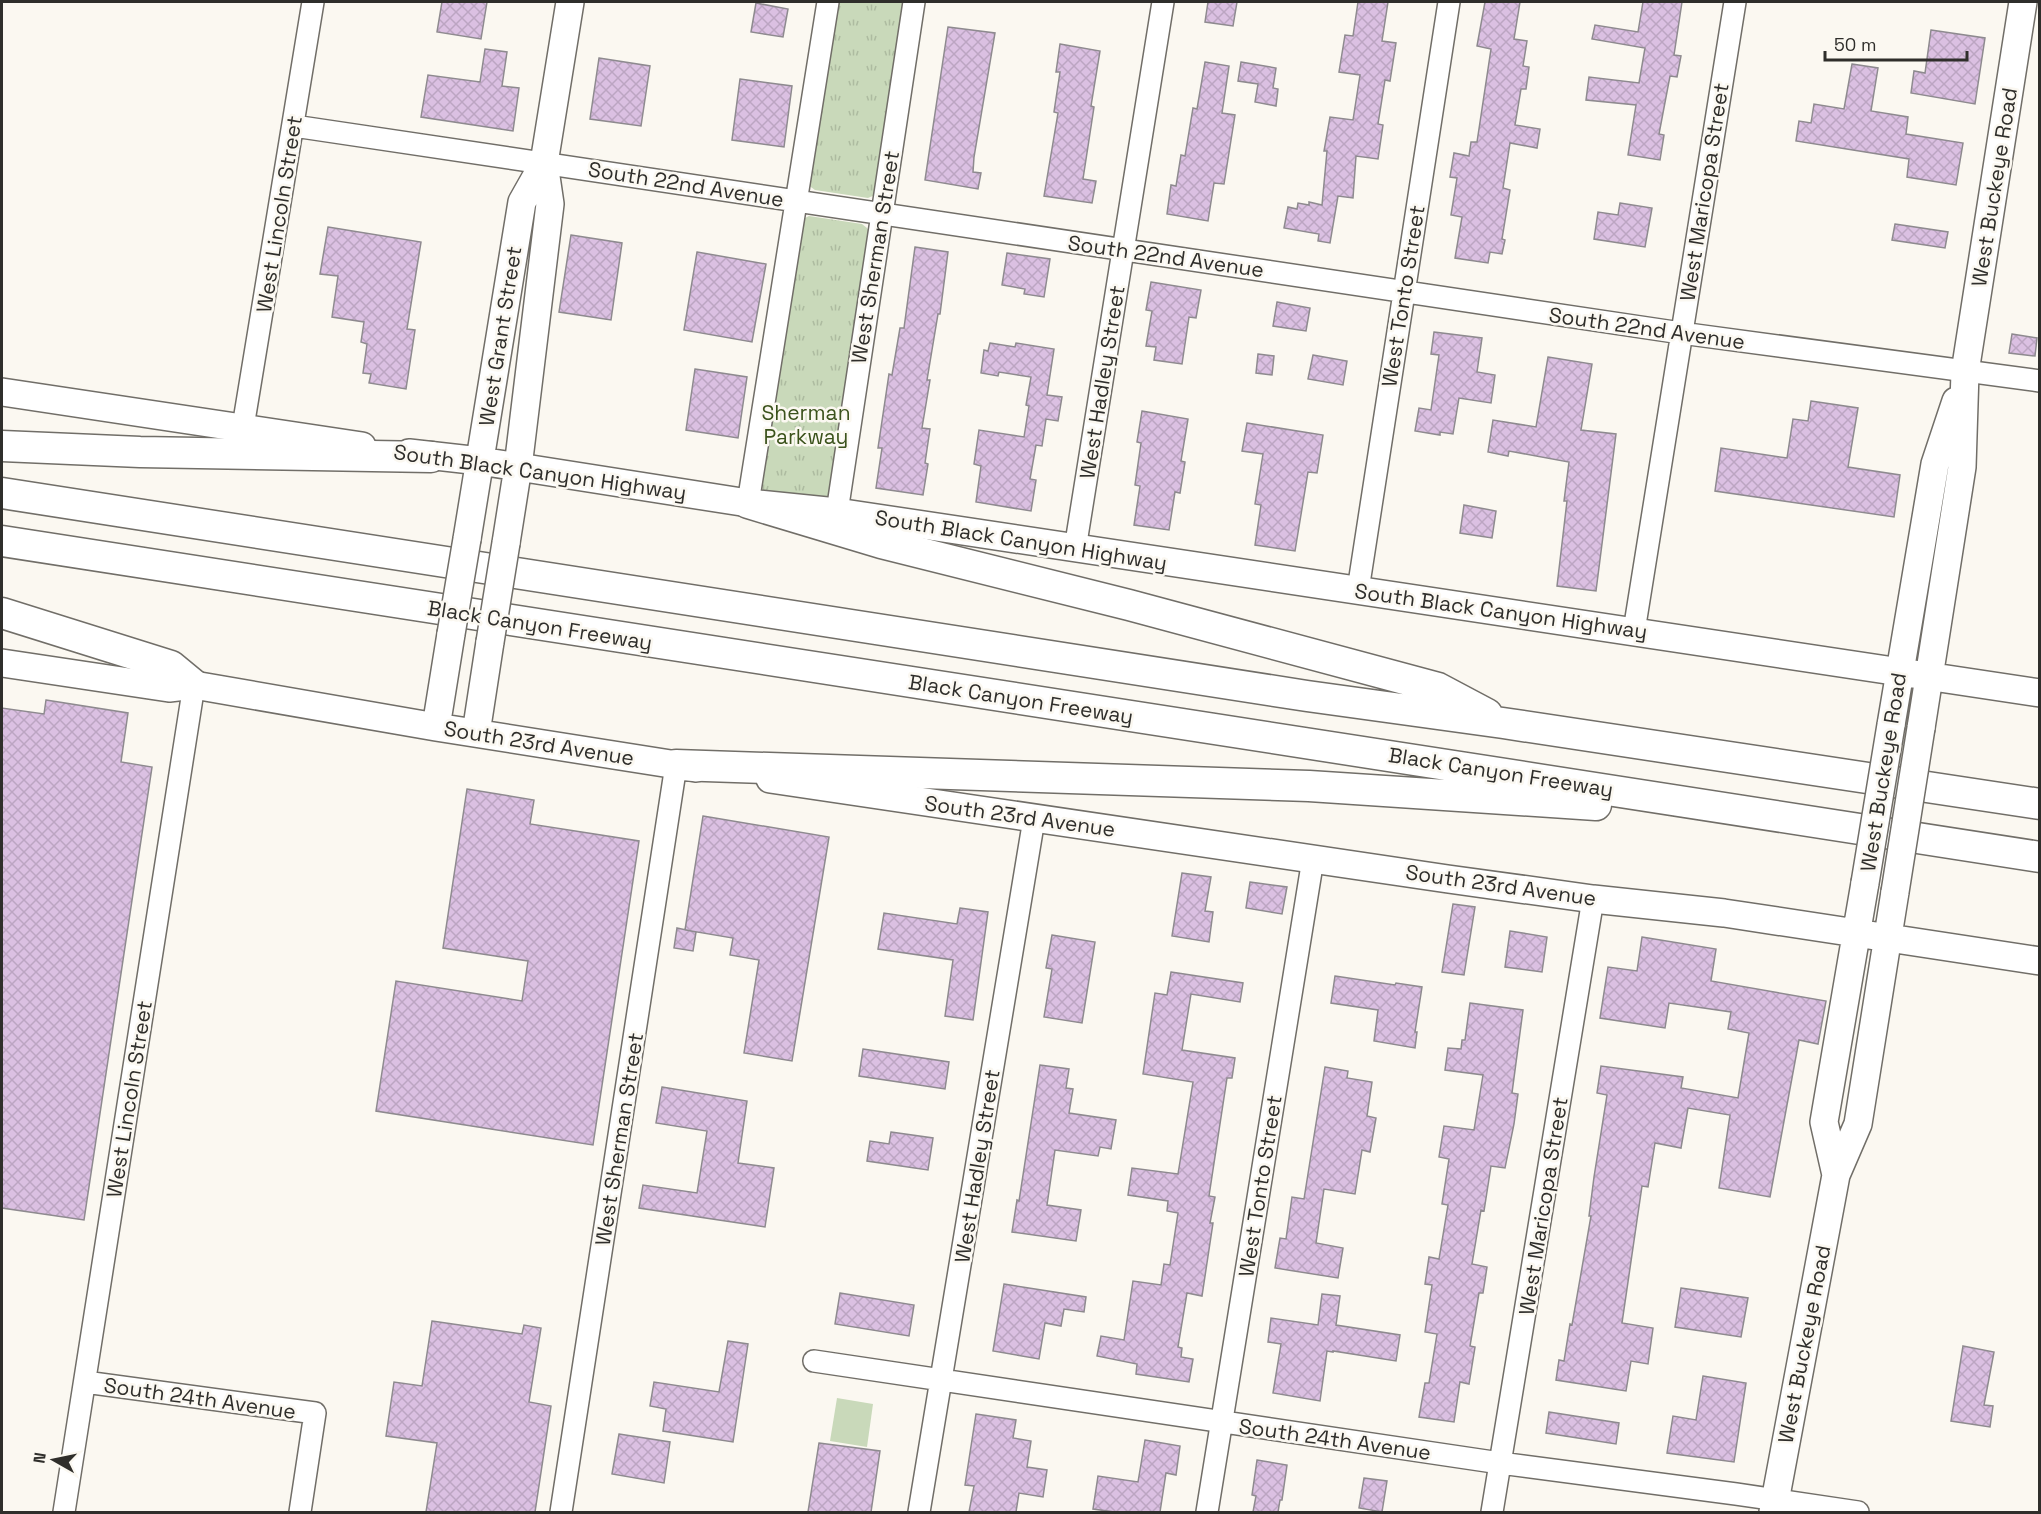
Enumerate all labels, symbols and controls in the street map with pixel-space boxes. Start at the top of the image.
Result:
scale bar [1825,24,1968,62]
text: 50 m [1834,33,1876,56]
street label: West Maricopa Street [1673,81,1735,303]
street label: West Buckeye Road [1965,86,2023,288]
street label: West Lincoln Street [250,114,308,314]
street label: West Sherman Street [845,149,905,365]
street label: South 22nd Avenue [586,155,786,213]
street label: West Tonto Street [1375,203,1431,389]
street label: South 22nd Avenue [1066,229,1266,283]
street label: West Grant Street [472,244,528,428]
street label: West Hadley Street [1073,283,1131,481]
street label: South 22nd Avenue [1547,301,1747,355]
park label: Sherman Parkway [761,399,851,450]
street label: South Black Canyon Highway [392,438,688,506]
street label: South Black Canyon Highway [873,504,1169,576]
street label: South Black Canyon Highway [1353,577,1649,645]
street label: Black Canyon Freeway [426,594,654,656]
street label: Black Canyon Freeway [907,668,1135,730]
street label: West Buckeye Road [1854,671,1912,873]
street label: South 23rd Avenue [442,715,636,771]
street label: Black Canyon Freeway [1387,741,1615,803]
street label: South 23rd Avenue [923,789,1117,843]
street label: South 23rd Avenue [1404,858,1598,912]
street label: West Lincoln Street [100,999,158,1199]
street label: West Sherman Street [589,1031,649,1247]
street label: West Hadley Street [948,1067,1006,1265]
street label: West Tonto Street [1232,1093,1288,1279]
street label: West Maricopa Street [1512,1095,1574,1317]
street label: West Buckeye Road [1772,1243,1836,1445]
street label: South 24th Avenue [102,1371,298,1425]
street label: South 24th Avenue [1237,1412,1433,1466]
north arrow [24,1430,84,1490]
text: N [28,1451,51,1465]

